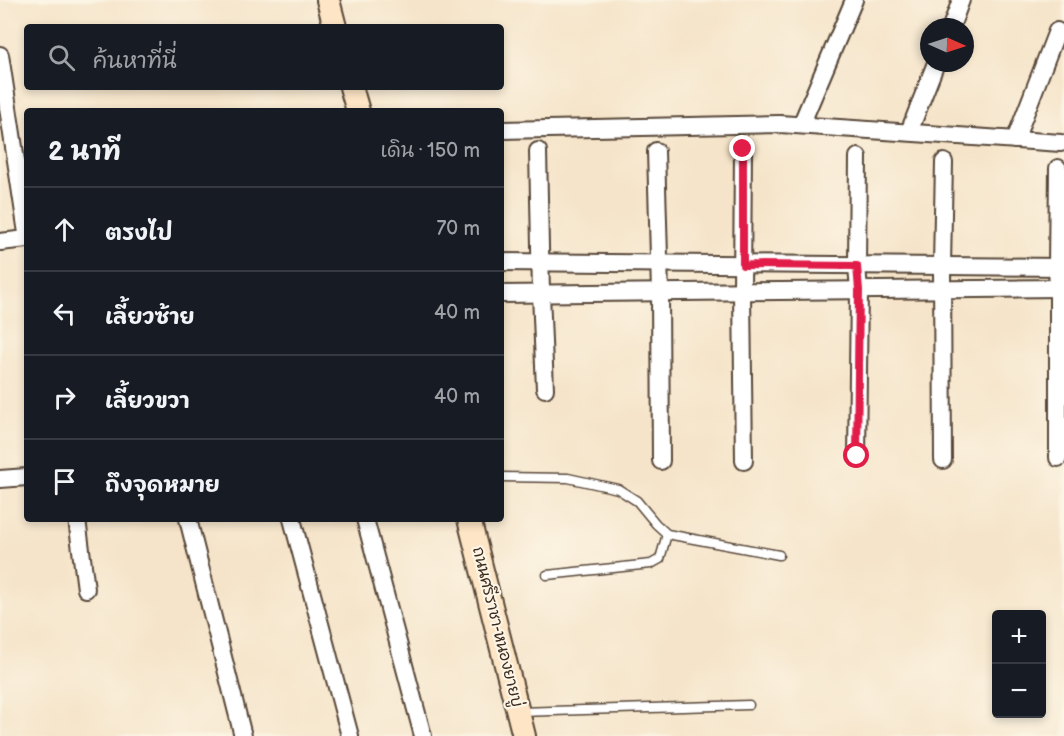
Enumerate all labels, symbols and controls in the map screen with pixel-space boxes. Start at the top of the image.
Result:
north arrow [920,18,974,72]
search box [24,24,504,90]
icon: search [45,41,78,74]
text: ค้นหาที่นี่ [93,48,177,75]
route end [729,135,755,161]
text: 2 นาที [48,137,121,168]
text: เดิน · 150 m [381,139,480,163]
icon: ahead [48,213,81,246]
text: 70 m [436,217,480,241]
text: ตรงไป [105,220,173,247]
icon: left [48,297,81,330]
text: 40 m [434,301,480,325]
text: เลี้ยวซ้าย [105,304,195,331]
icon: right [48,381,81,414]
text: 40 m [434,385,480,409]
text: เลี้ยวขวา [105,388,189,415]
route start [843,442,869,468]
icon: arrive [48,465,81,498]
text: ถึงจุดหมาย [105,472,220,499]
street label: ถนนศรีราชา-หนองยายบู่ [466,544,529,710]
map controls [992,610,1046,718]
button: + [992,610,1046,664]
button: − [992,664,1046,718]

